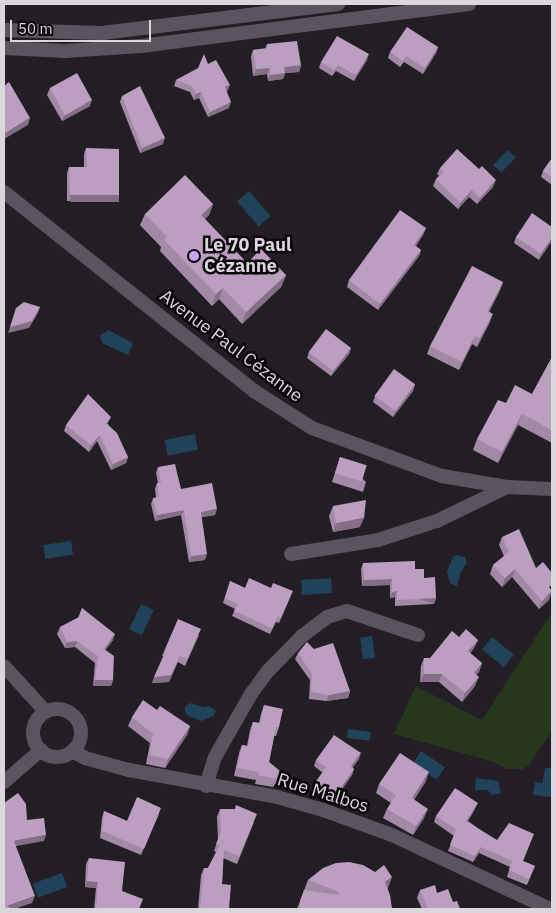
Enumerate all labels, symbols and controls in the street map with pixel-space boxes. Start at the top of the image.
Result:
scale bar [12,10,154,42]
text: 50 m [18,19,53,38]
place label: Le 70 Paul Cézanne [204,235,292,278]
marker: Le 70 Paul Cézanne [188,250,200,262]
street label: Avenue Paul Cézanne [155,285,307,407]
street label: Rue Malbos [275,769,371,817]

